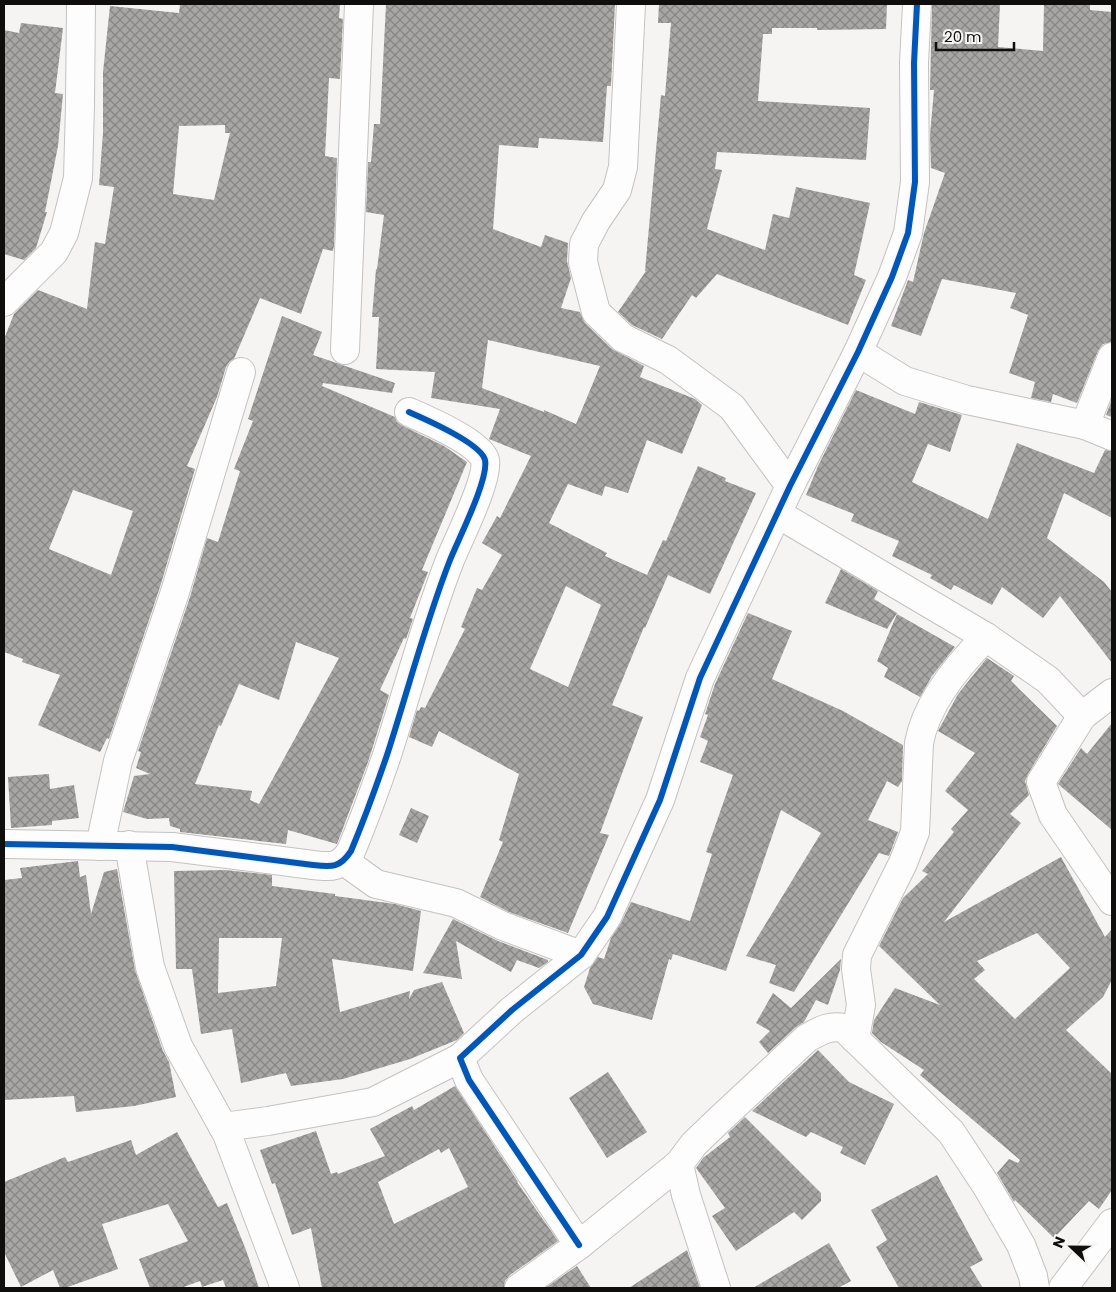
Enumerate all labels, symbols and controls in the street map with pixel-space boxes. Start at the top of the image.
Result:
scale bar [936,20,1014,52]
text: 20 m [944,26,982,47]
north arrow [1046,1222,1096,1272]
text: N [1048,1234,1070,1251]

